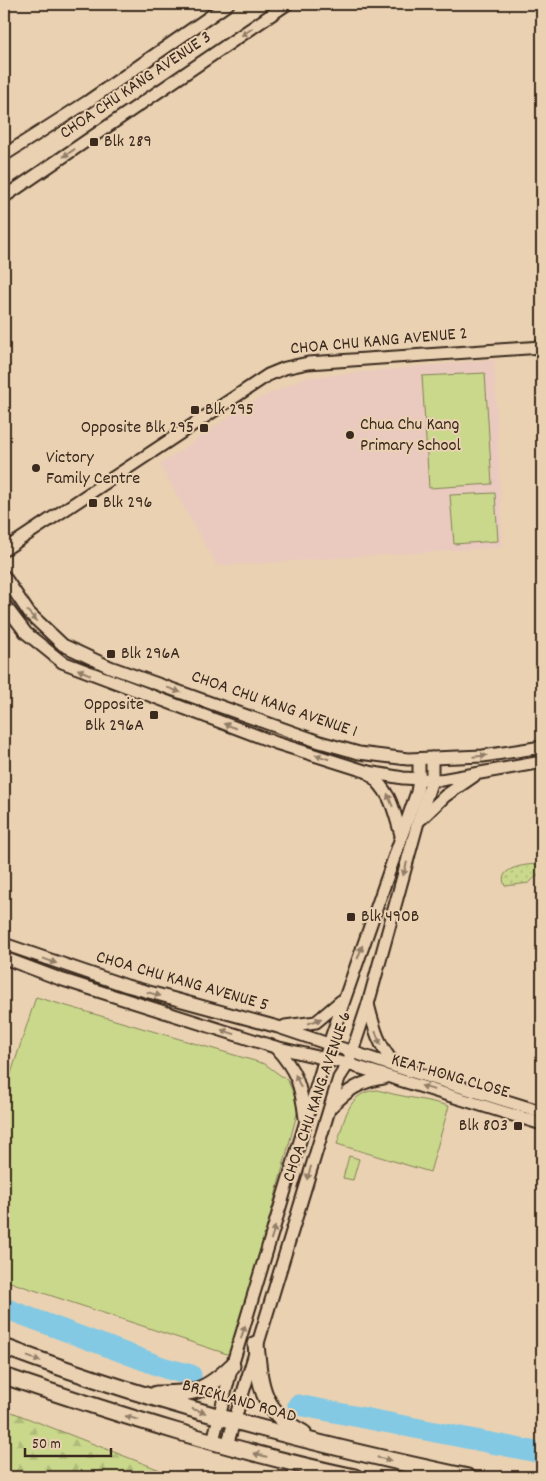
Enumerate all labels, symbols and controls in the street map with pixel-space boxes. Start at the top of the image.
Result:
street label: CHOA CHU KANG AVENUE 3 [55,26,217,146]
one-way arrow [240,27,253,37]
place label: Blk 289 [104,130,152,155]
marker: Blk 289 [88,136,100,148]
one-way arrow [62,148,76,158]
street label: CHOA CHU KANG AVENUE 2 [289,322,469,362]
place label: Blk 295 [205,398,254,423]
marker: Blk 295 [189,404,201,416]
place label: Chua Chu Kang Primary School [360,413,461,459]
place label: Opposite Blk 295 [81,416,194,441]
marker: Opposite Blk 295 [198,422,210,434]
marker: Chua Chu Kang Primary School [344,429,356,441]
place label: Victory Family Centre [46,446,140,492]
marker: Victory Family Centre [30,462,42,474]
place label: Blk 296 [103,491,152,516]
marker: Blk 296 [87,497,99,509]
one-way arrow [26,609,38,621]
place label: Blk 296A [121,642,180,667]
marker: Blk 296A [105,648,117,660]
street label: CHOA CHU KANG AVENUE 1 [188,665,360,745]
one-way arrow [76,667,91,675]
one-way arrow [167,686,182,694]
place label: Opposite Blk 296A [84,693,144,739]
marker: Opposite Blk 296A [148,709,160,721]
one-way arrow [222,722,237,730]
one-way arrow [473,752,489,760]
one-way arrow [314,753,329,761]
one-way arrow [386,793,394,807]
one-way arrow [401,862,409,877]
place label: Blk 490B [361,905,419,930]
marker: Blk 490B [345,911,357,923]
one-way arrow [356,944,364,959]
street label: CHOA CHU KANG AVENUE 5 [93,945,271,1019]
one-way arrow [42,958,57,965]
one-way arrow [146,990,161,998]
street label: CHOA CHU KANG AVENUE 6 [277,1008,359,1186]
one-way arrow [308,1017,323,1025]
one-way arrow [221,1028,236,1036]
one-way arrow [374,1031,382,1046]
street label: KEAT HONG CLOSE [388,1048,512,1106]
one-way arrow [294,1073,302,1088]
one-way arrow [421,1084,436,1092]
place label: Blk 803 [459,1114,508,1139]
marker: Blk 803 [512,1120,524,1132]
one-way arrow [305,1165,313,1180]
one-way arrow [269,1225,277,1240]
one-way arrow [240,1325,247,1340]
one-way arrow [27,1356,42,1363]
street label: BRICKLAND ROAD [179,1374,299,1430]
one-way arrow [191,1408,206,1416]
one-way arrow [125,1413,140,1421]
scale bar [25,1426,111,1458]
text: 50 m [32,1434,61,1456]
one-way arrow [253,1450,268,1458]
one-way arrow [377,1455,392,1463]

